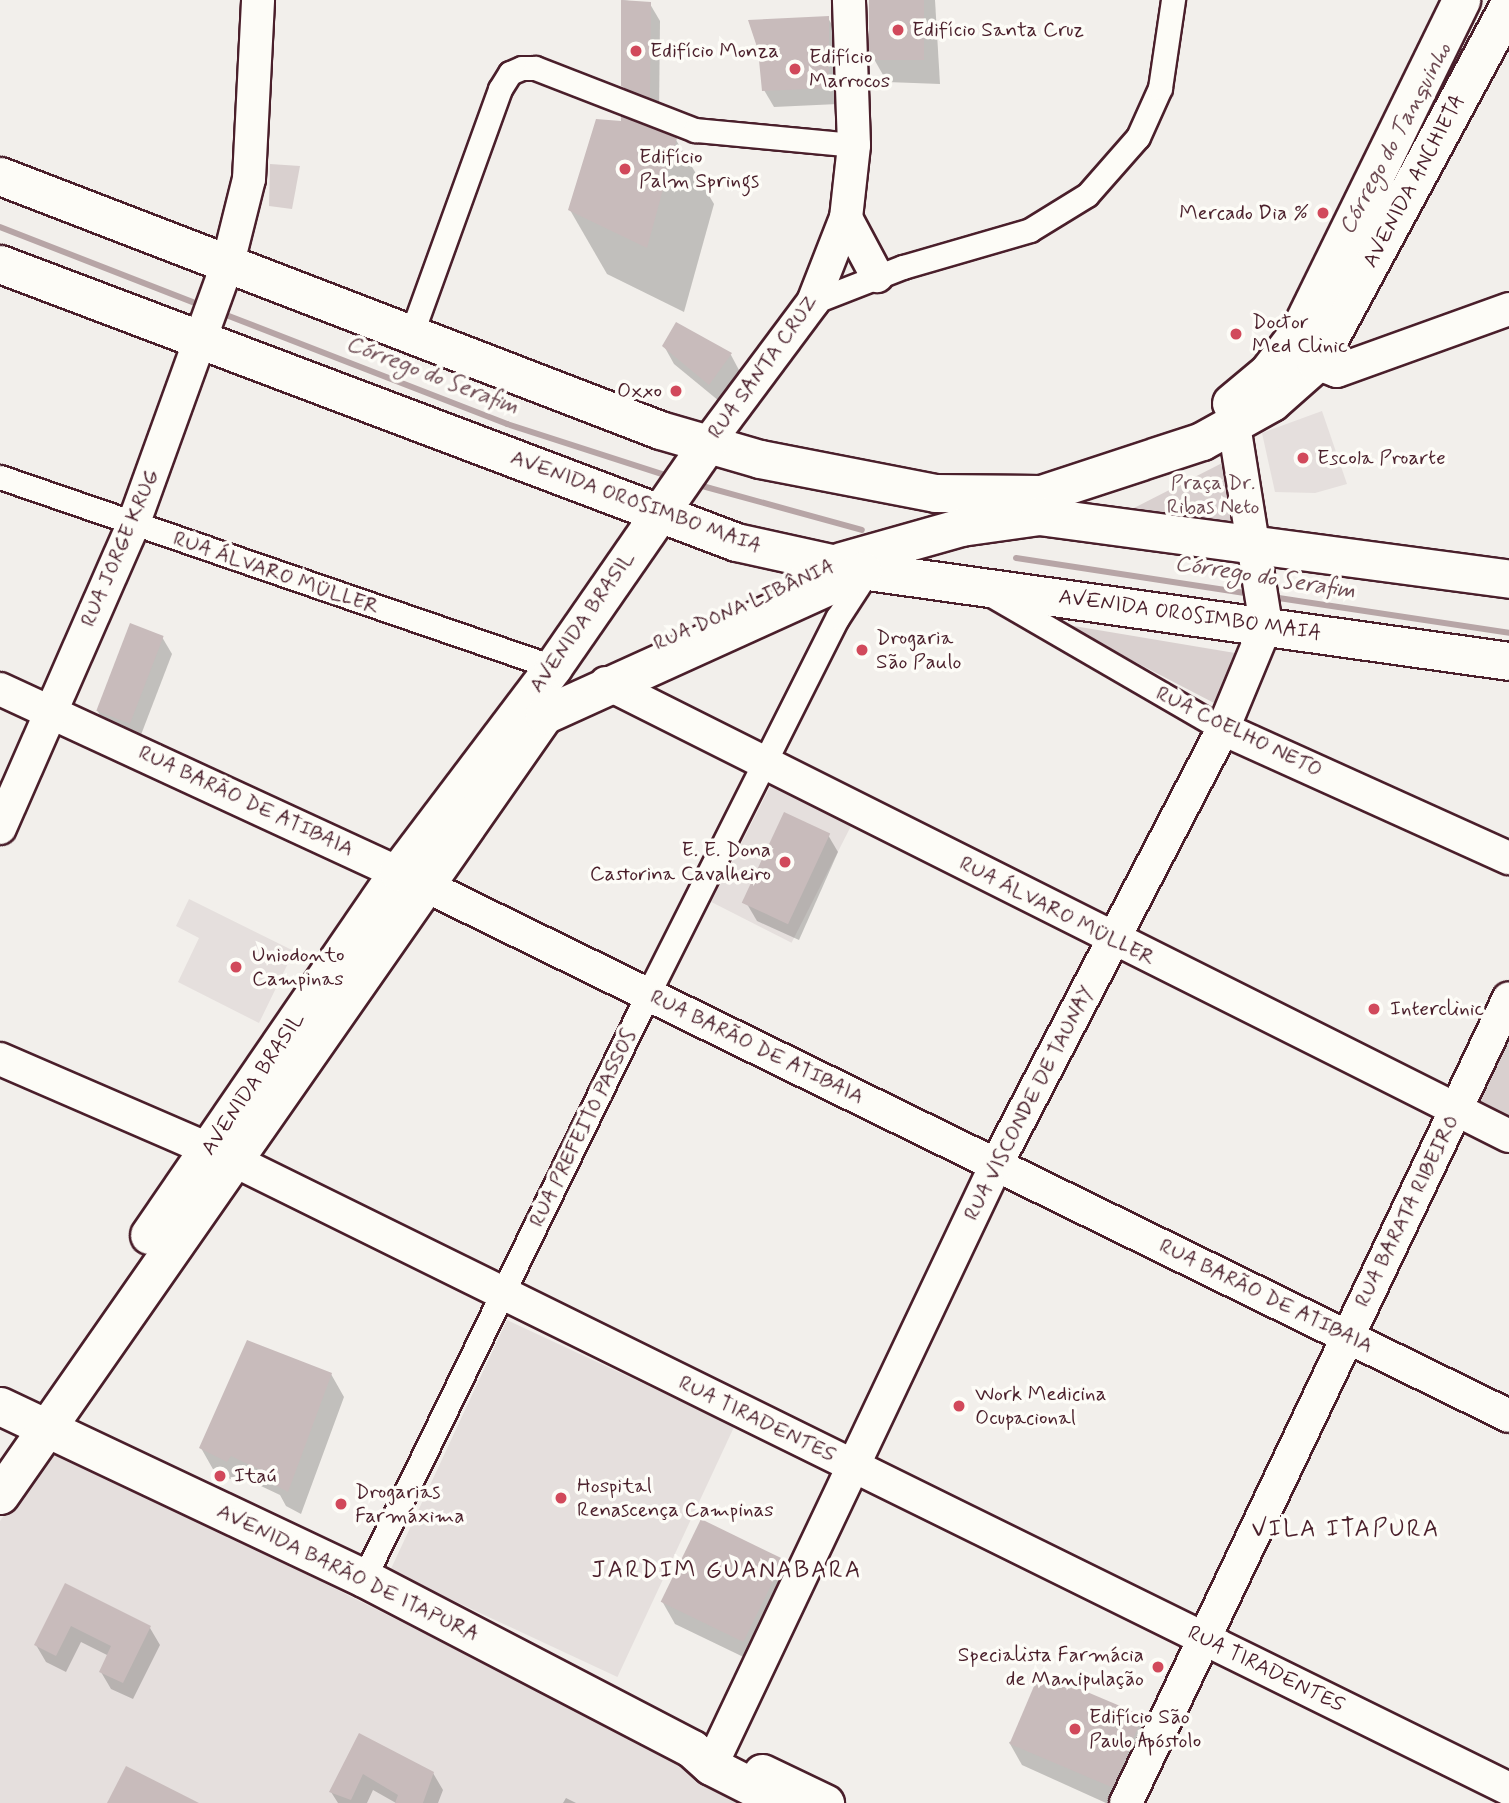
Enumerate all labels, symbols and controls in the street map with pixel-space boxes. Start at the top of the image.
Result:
place label: Edifício Santa Cruz [912,17,1085,43]
marker: Edifício Santa Cruz [890,22,906,38]
place label: Edifício Monza [650,38,779,64]
marker: Edifício Monza [628,43,644,59]
water label: Córrego do Tanquinho [1336,43,1456,235]
place label: Edifício Marrocos [809,44,890,94]
marker: Edifício Marrocos [787,61,803,77]
street label: AVENIDA ANCHIETA [1356,87,1472,275]
place label: Edifício Palm Springs [639,144,759,194]
marker: Edifício Palm Springs [617,161,633,177]
place label: Mercado Dia % [1178,200,1309,226]
marker: Mercado Dia % [1315,205,1331,221]
street label: RUA SANTA CRUZ [703,291,823,443]
place label: Doctor Med Clinic [1252,309,1349,359]
marker: Doctor Med Clinic [1226,324,1246,344]
water label: Córrego do Serafim [342,330,522,422]
place label: Oxxo [617,378,662,404]
marker: Oxxo [668,383,684,399]
street label: AVENIDA OROSIMBO MAIA [508,445,764,559]
place label: Escola Proarte [1317,445,1446,471]
marker: Escola Proarte [1295,450,1311,466]
street label: RUA JORGE KRUG [75,464,165,632]
park label: Praça Dr. Ribas Neto [1167,470,1259,520]
street label: RUA ÁLVARO MÜLLER [170,526,382,620]
street label: AVENIDA BRASIL [522,544,642,700]
water label: Córrego do Serafim [1172,550,1358,606]
street label: RUA DONA LIBÂNIA [650,554,838,656]
street label: AVENIDA OROSIMBO MAIA [1058,584,1322,646]
place label: Drogaria São Paulo [876,625,956,675]
marker: Drogaria São Paulo [854,642,870,658]
street label: RUA COELHO NETO [1150,680,1328,784]
street label: RUA BARÃO DE ATIBAIA [133,739,359,863]
place label: E. E. Dona Castorina Cavalheiro [588,837,771,887]
street label: RUA ÁLVARO MÜLLER [955,851,1159,971]
marker: E. E. Dona Castorina Cavalheiro [777,854,793,870]
place label: Uniodonto Campinas [252,942,344,992]
marker: Uniodonto Campinas [226,957,246,977]
street label: RUA VISCONDE DE TAUNAY [959,981,1099,1225]
street label: RUA BARÃO DE ATIBAIA [645,984,869,1110]
place label: Interclinic [1390,996,1484,1022]
marker: Interclinic [1364,999,1384,1019]
street label: AVENIDA BRASIL [194,1005,312,1163]
street label: RUA PREFEITO PASSOS [524,1025,642,1231]
street label: RUA BARATA RIBEIRO [1349,1110,1465,1312]
street label: RUA BARÃO DE ATIBAIA [1154,1233,1378,1359]
street label: RUA TIRADENTES [674,1370,840,1468]
place label: Work Medicina Ocupacional [975,1381,1106,1431]
marker: Work Medicina Ocupacional [949,1396,969,1416]
place label: Itaú [234,1463,276,1489]
marker: Itaú [212,1468,228,1484]
place label: Hospital Renascença Campinas [577,1473,776,1523]
place label: Drogarias Farmáxima [355,1479,465,1529]
marker: Hospital Renascença Campinas [551,1488,571,1508]
marker: Drogarias Farmáxima [333,1496,349,1512]
street label: AVENIDA BARÃO DE ITAPURA [212,1498,484,1648]
district label: VILA ITAPURA [1254,1516,1438,1544]
district label: JARDIM GUANABARA [593,1557,861,1585]
street label: RUA TIRADENTES [1183,1620,1349,1718]
place label: Specialista Farmácia de Manipulação [958,1642,1144,1692]
marker: Specialista Farmácia de Manipulação [1150,1659,1166,1675]
place label: Edifício São Paulo Apóstolo [1089,1704,1201,1754]
marker: Edifício São Paulo Apóstolo [1067,1721,1083,1737]

